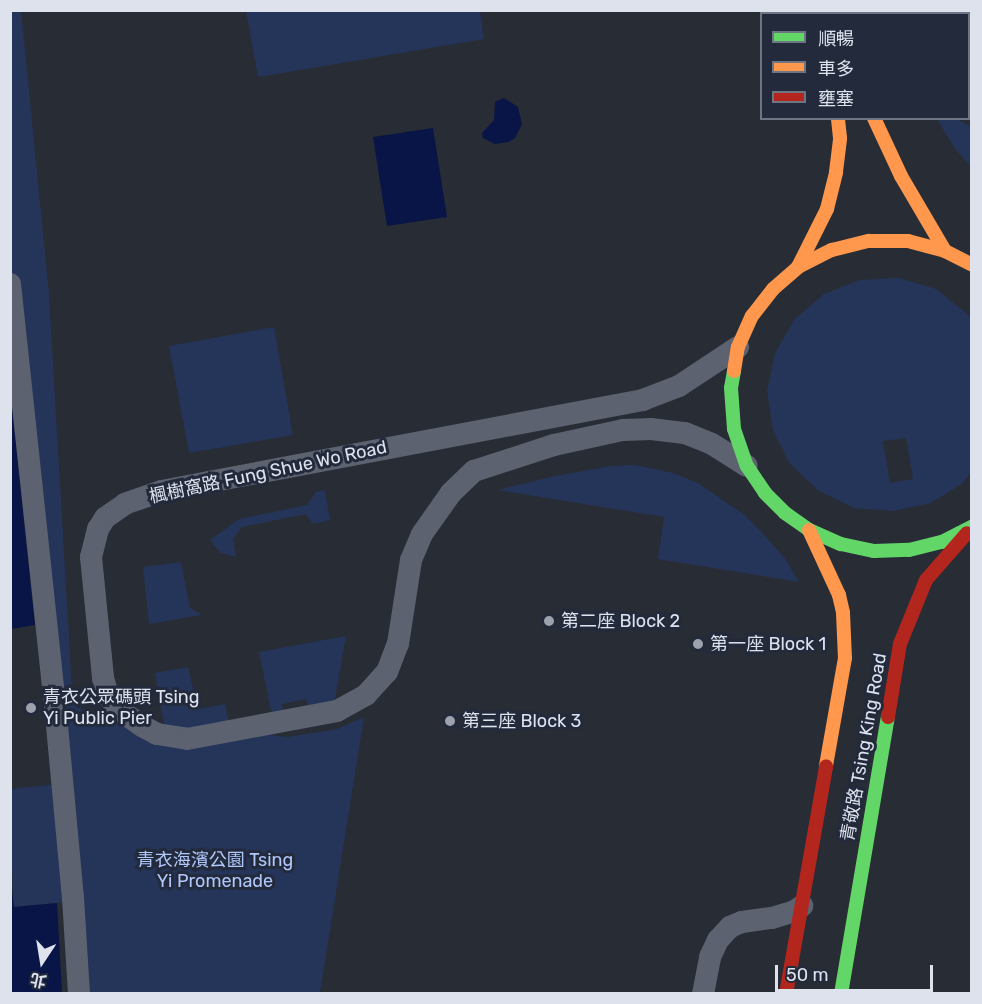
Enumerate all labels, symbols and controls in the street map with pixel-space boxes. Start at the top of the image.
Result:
legend [760,12,970,120]
text: 順暢 [818,28,854,50]
text: 車多 [818,58,854,80]
text: 壅塞 [818,88,854,110]
street label: 楓樹窩路 Fung Shue Wo Road [147,436,389,508]
place label: 第二座 Block 2 [561,610,680,632]
marker: 第二座 Block 2 [542,614,556,628]
place label: 第一座 Block 1 [710,633,826,655]
marker: 第一座 Block 1 [691,637,705,651]
street label: 青敬路 Tsing King Road [837,651,891,843]
place label: 青衣公眾碼頭 Tsing Yi Public Pier [43,687,199,730]
marker: 青衣公眾碼頭 Tsing Yi Public Pier [24,701,38,715]
place label: 第三座 Block 3 [462,710,582,732]
marker: 第三座 Block 3 [443,714,457,728]
park label: 青衣海濱公園 Tsing Yi Promenade [137,850,293,892]
north arrow [12,932,72,992]
scale bar [778,953,936,991]
text: 50 m [786,964,829,986]
text: 北 [28,969,48,991]

